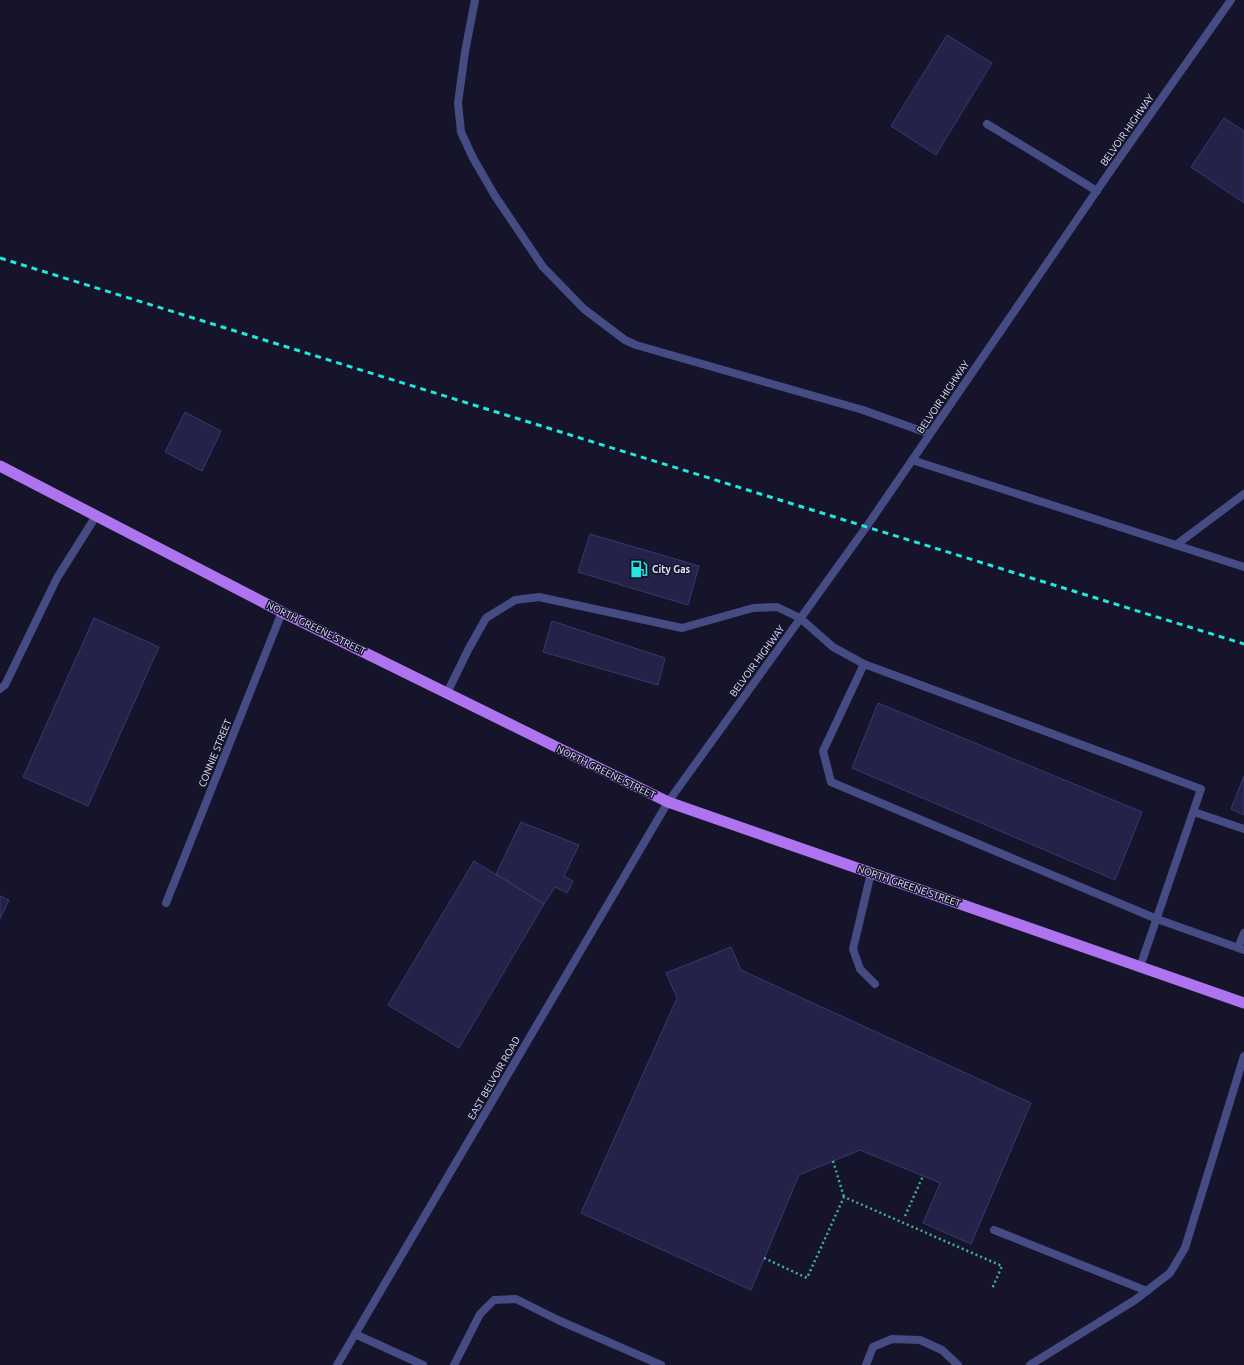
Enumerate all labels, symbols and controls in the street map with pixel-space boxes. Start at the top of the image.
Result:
street label: BELVOIR HIGHWAY [1098,92,1156,168]
street label: BELVOIR HIGHWAY [915,358,971,435]
fuel station icon: City Gas [629,559,649,579]
place label: City Gas [652,564,691,575]
street label: NORTH GREENE STREET [265,599,368,657]
street label: BELVOIR HIGHWAY [728,623,787,699]
street label: CONNIE STREET [196,717,234,789]
street label: NORTH GREENE STREET [555,743,658,801]
street label: NORTH GREENE STREET [856,863,963,909]
street label: EAST BELVOIR ROAD [466,1034,522,1122]

